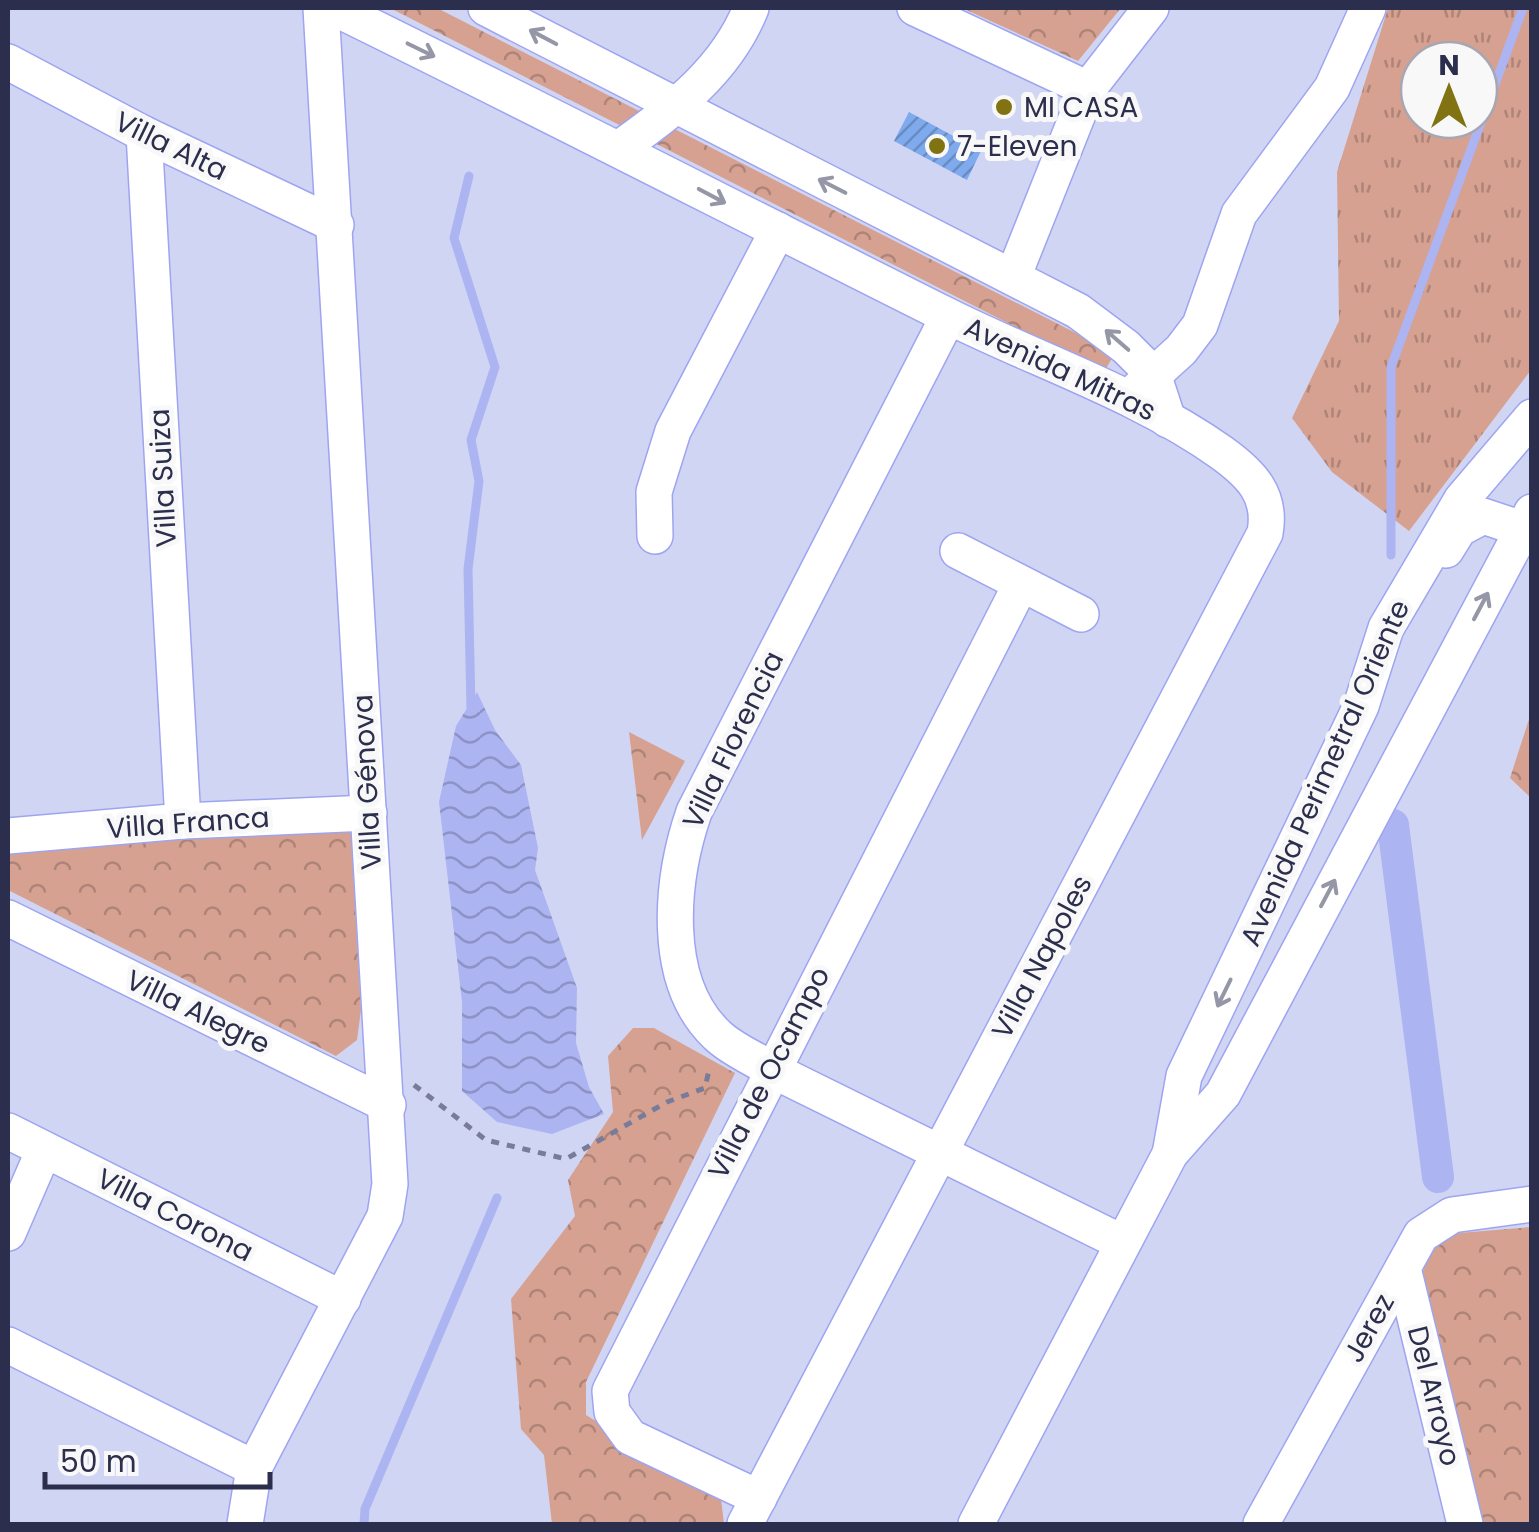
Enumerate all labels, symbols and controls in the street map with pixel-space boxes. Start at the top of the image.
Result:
one-way arrow [528,27,558,46]
north arrow [1399,40,1499,140]
one-way arrow [405,42,435,61]
text: N [1438,46,1460,85]
place label: MI CASA [1024,88,1138,127]
marker: MI CASA [993,96,1015,118]
street label: Villa Alta [108,102,234,190]
place label: 7-Eleven [957,127,1077,166]
marker: 7-Eleven [926,135,948,157]
one-way arrow [817,176,847,195]
one-way arrow [696,187,726,206]
street label: Avenida Mitras [958,308,1162,430]
one-way arrow [1105,328,1130,351]
street label: Villa Suiza [140,408,186,548]
one-way arrow [1471,591,1491,621]
street label: Avenida Perimetral Oriente [1231,594,1419,952]
street label: Villa Florencia [673,645,793,835]
street label: Villa Génova [343,693,391,871]
street label: Villa Franca [105,798,271,848]
street label: Villa Napoles [982,868,1102,1046]
one-way arrow [1319,878,1338,908]
street label: Villa Alegre [119,960,277,1064]
street label: Villa de Ocampo [699,960,839,1186]
one-way arrow [1213,978,1232,1008]
street label: Villa Corona [90,1159,260,1271]
street label: Jerez [1334,1287,1404,1369]
street label: Del Arroyo [1398,1322,1470,1470]
scale bar [45,1427,270,1489]
text: 50 m [60,1440,137,1483]

